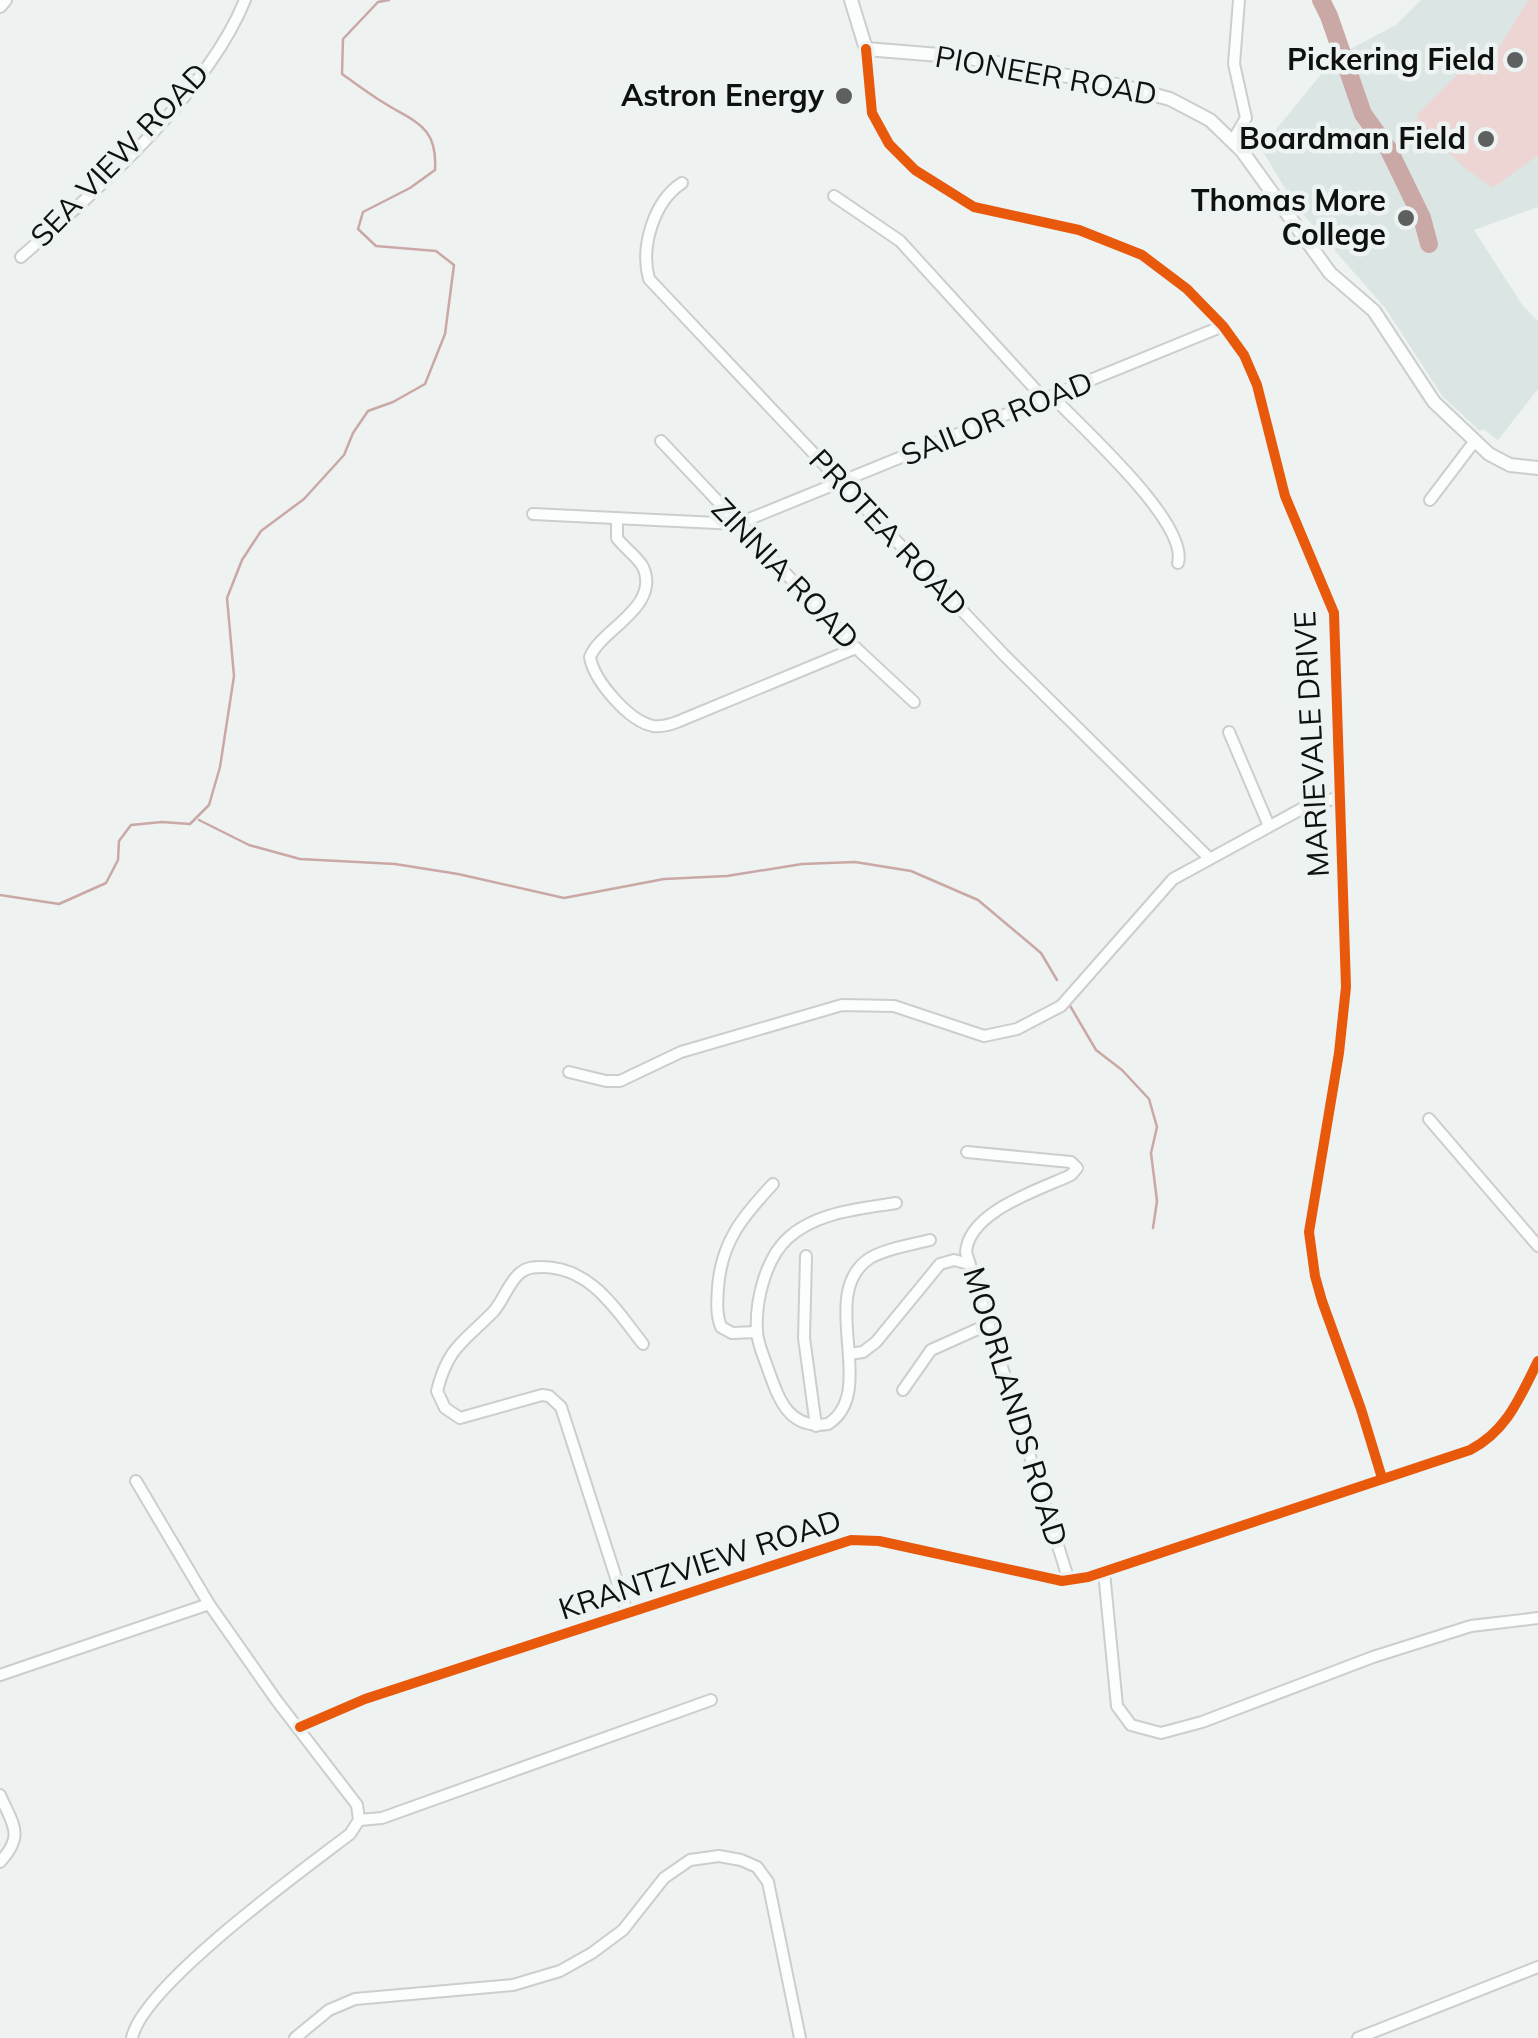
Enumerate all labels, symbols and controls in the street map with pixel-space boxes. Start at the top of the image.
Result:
street label: PIONEER ROAD [932,37,1160,113]
place label: Pickering Field [1287,40,1495,78]
marker: Pickering Field [1504,49,1526,71]
street label: SEA VIEW ROAD [22,54,217,254]
place label: Astron Energy [621,76,825,114]
marker: Astron Energy [833,85,855,107]
place label: Boardman Field [1239,119,1466,157]
marker: Boardman Field [1475,128,1497,150]
place label: Thomas More College [1191,181,1386,253]
marker: Thomas More College [1395,207,1417,229]
street label: SAILOR ROAD [895,362,1098,474]
street label: PROTEA ROAD [801,441,976,624]
street label: ZINNIA ROAD [704,490,867,657]
street label: MARIEVALE DRIVE [1285,610,1337,878]
street label: MOORLANDS ROAD [955,1263,1076,1551]
street label: KRANTZVIEW ROAD [554,1500,846,1628]

